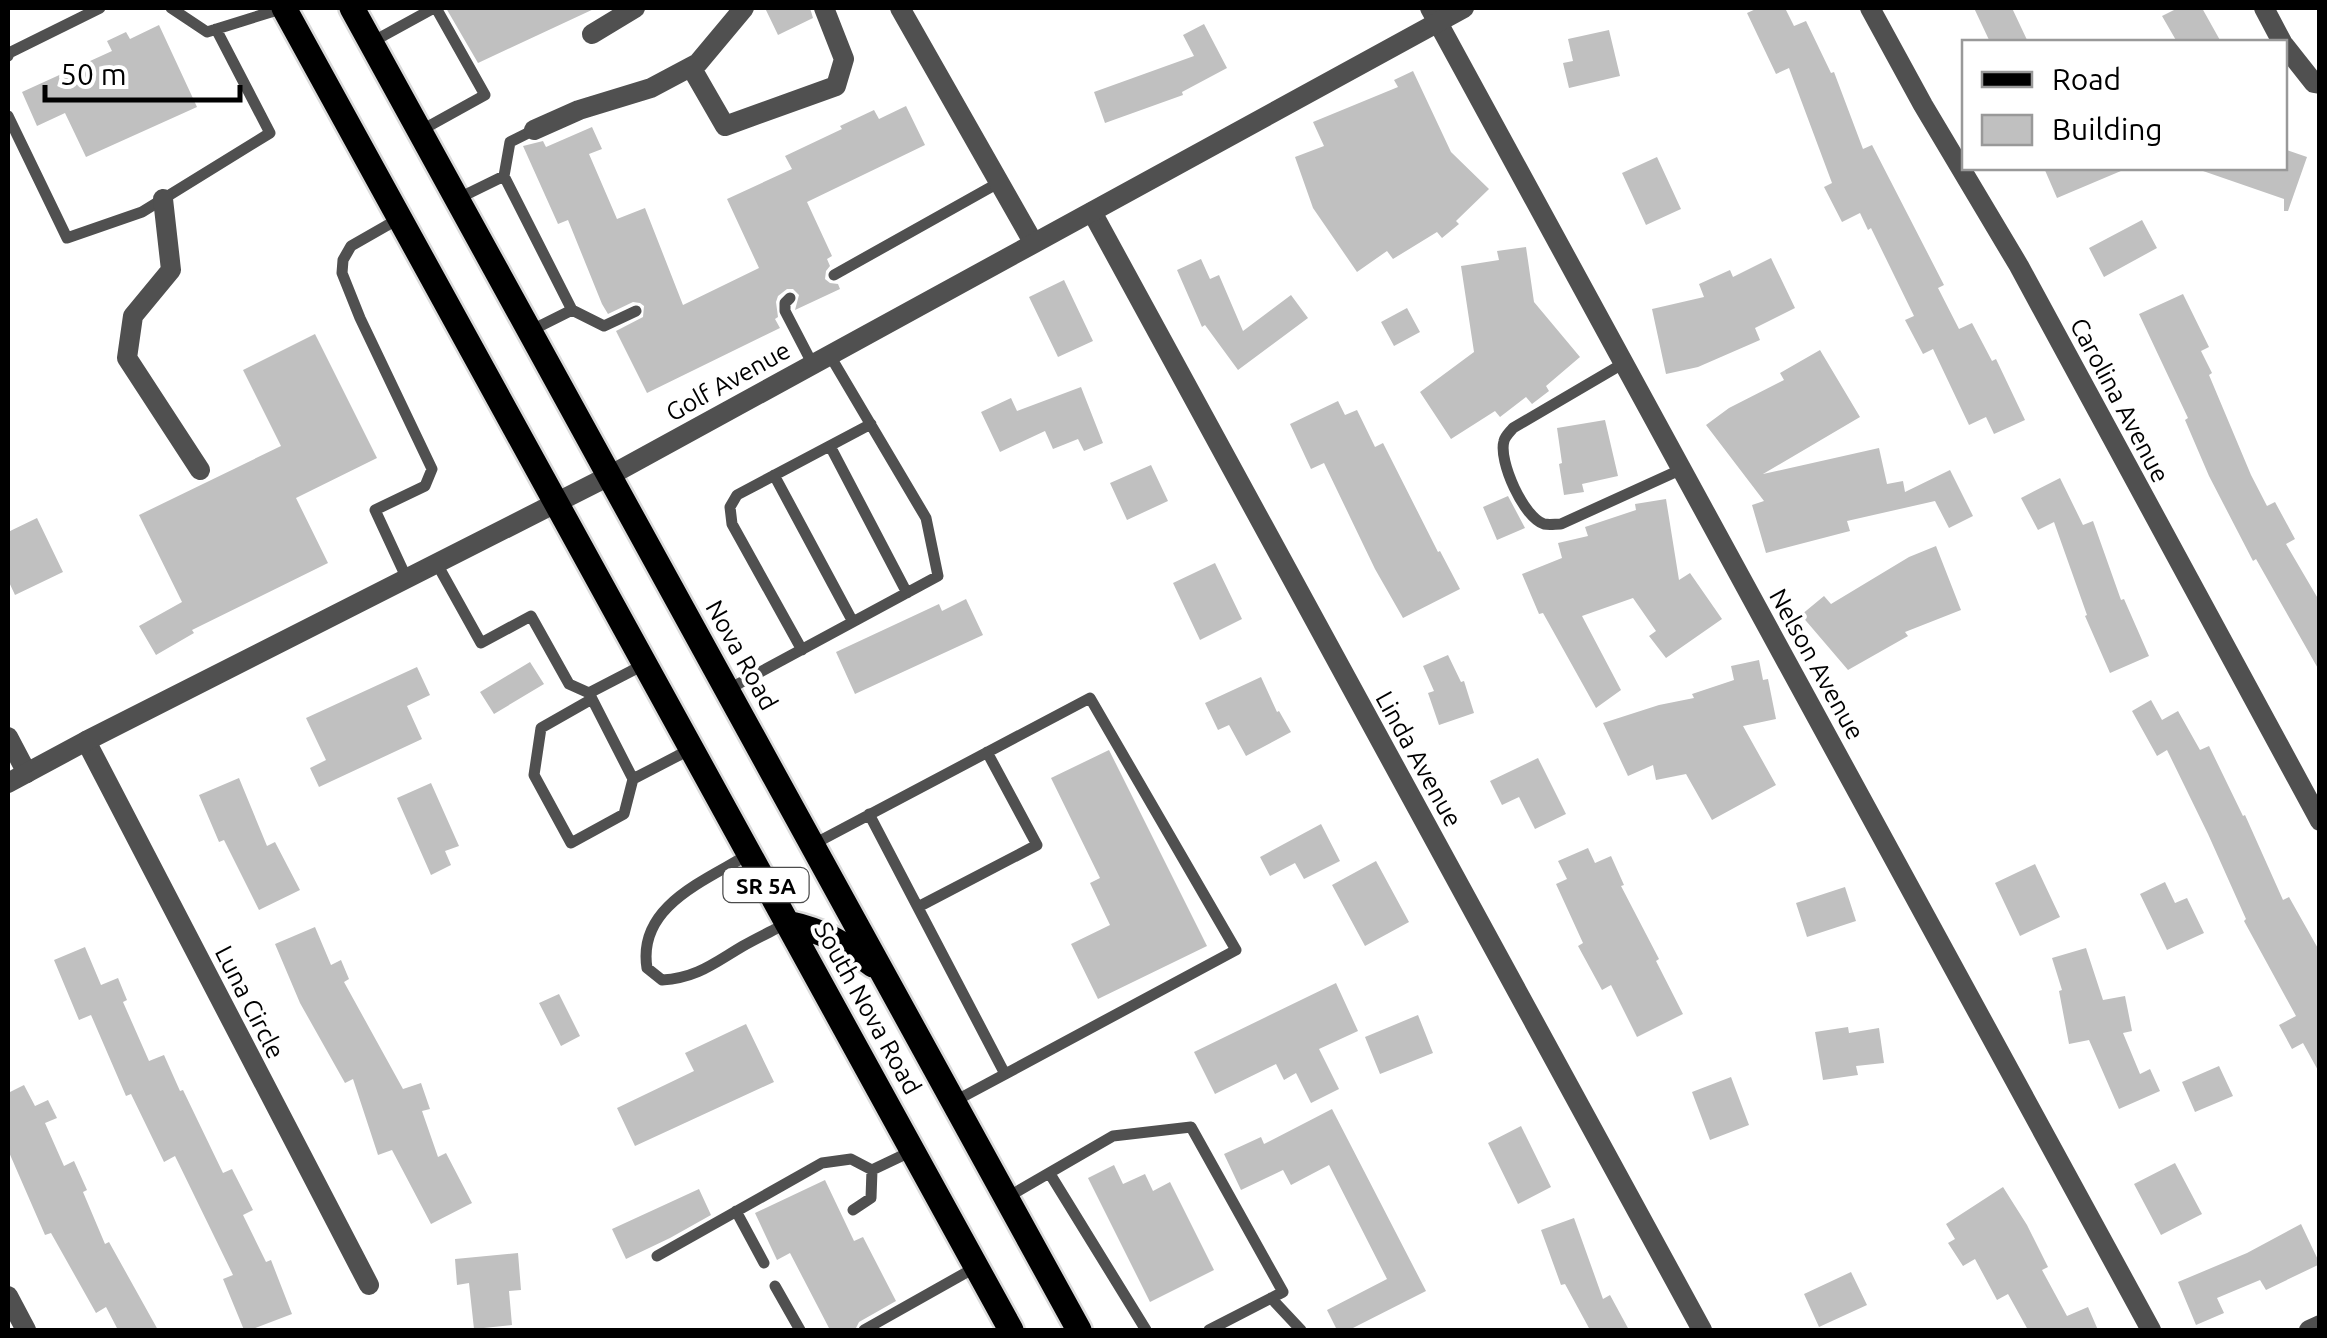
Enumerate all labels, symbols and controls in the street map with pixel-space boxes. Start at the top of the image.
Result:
scale bar [45,40,240,102]
legend [1962,40,2287,170]
text: 50 m [60,57,127,91]
text: Road [2052,62,2121,96]
text: Building [2052,112,2163,146]
street label: Carolina Avenue [2065,313,2175,487]
street label: Golf Avenue [661,335,795,427]
street label: Nelson Avenue [1764,584,1870,744]
street label: Nova Road [700,595,784,715]
street label: Linda Avenue [1370,686,1468,832]
road number: SR 5A [724,868,808,902]
street label: South Nova Road [809,917,927,1099]
street label: Luna Circle [210,941,290,1063]

